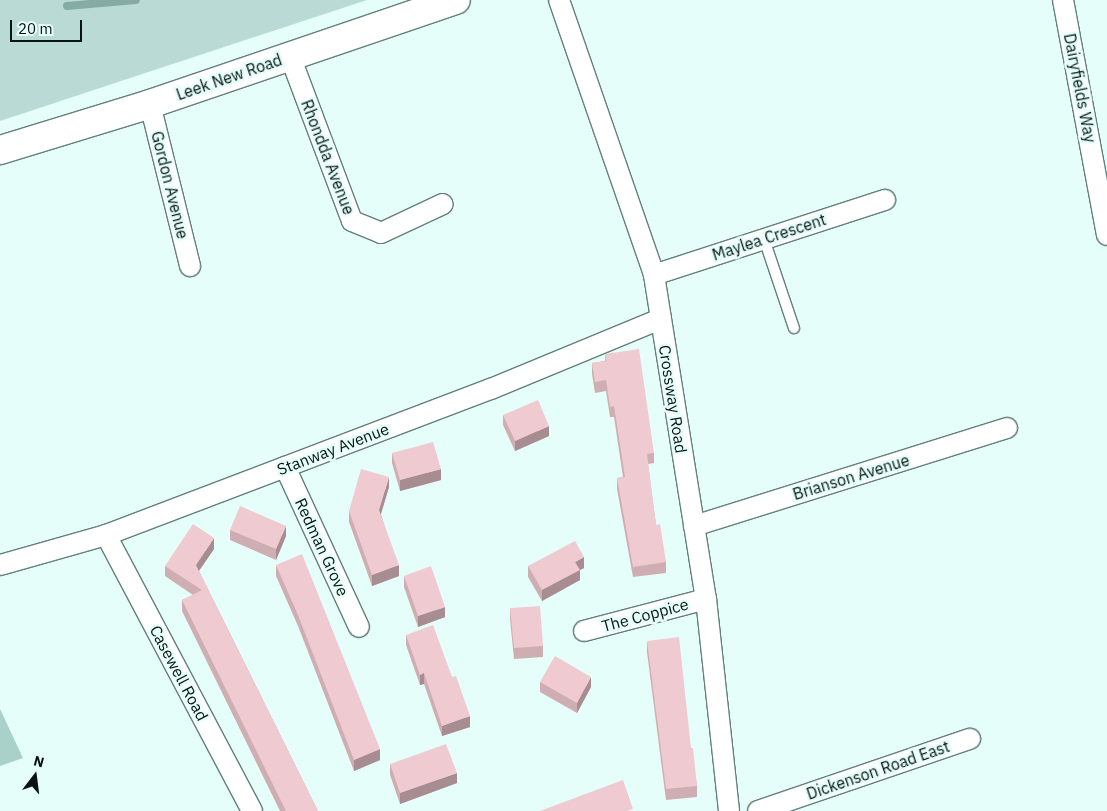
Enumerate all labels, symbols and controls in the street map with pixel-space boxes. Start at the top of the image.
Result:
scale bar [12,10,85,42]
text: 20 m [18,19,53,38]
street label: Dairyfields Way [1060,32,1100,144]
street label: Leek New Road [174,50,284,104]
street label: Rhondda Avenue [297,97,359,217]
street label: Gordon Avenue [147,129,193,241]
street label: Maylea Crescent [710,210,828,264]
street label: Crossway Road [655,344,691,454]
street label: Stanway Avenue [274,419,392,479]
street label: Brianson Avenue [790,450,912,504]
street label: Redman Grove [291,495,353,599]
street label: The Coppice [600,594,690,636]
street label: Casewell Road [146,622,212,724]
street label: Dickenson Road East [804,736,952,804]
north arrow [10,751,60,801]
text: N [32,752,46,772]

